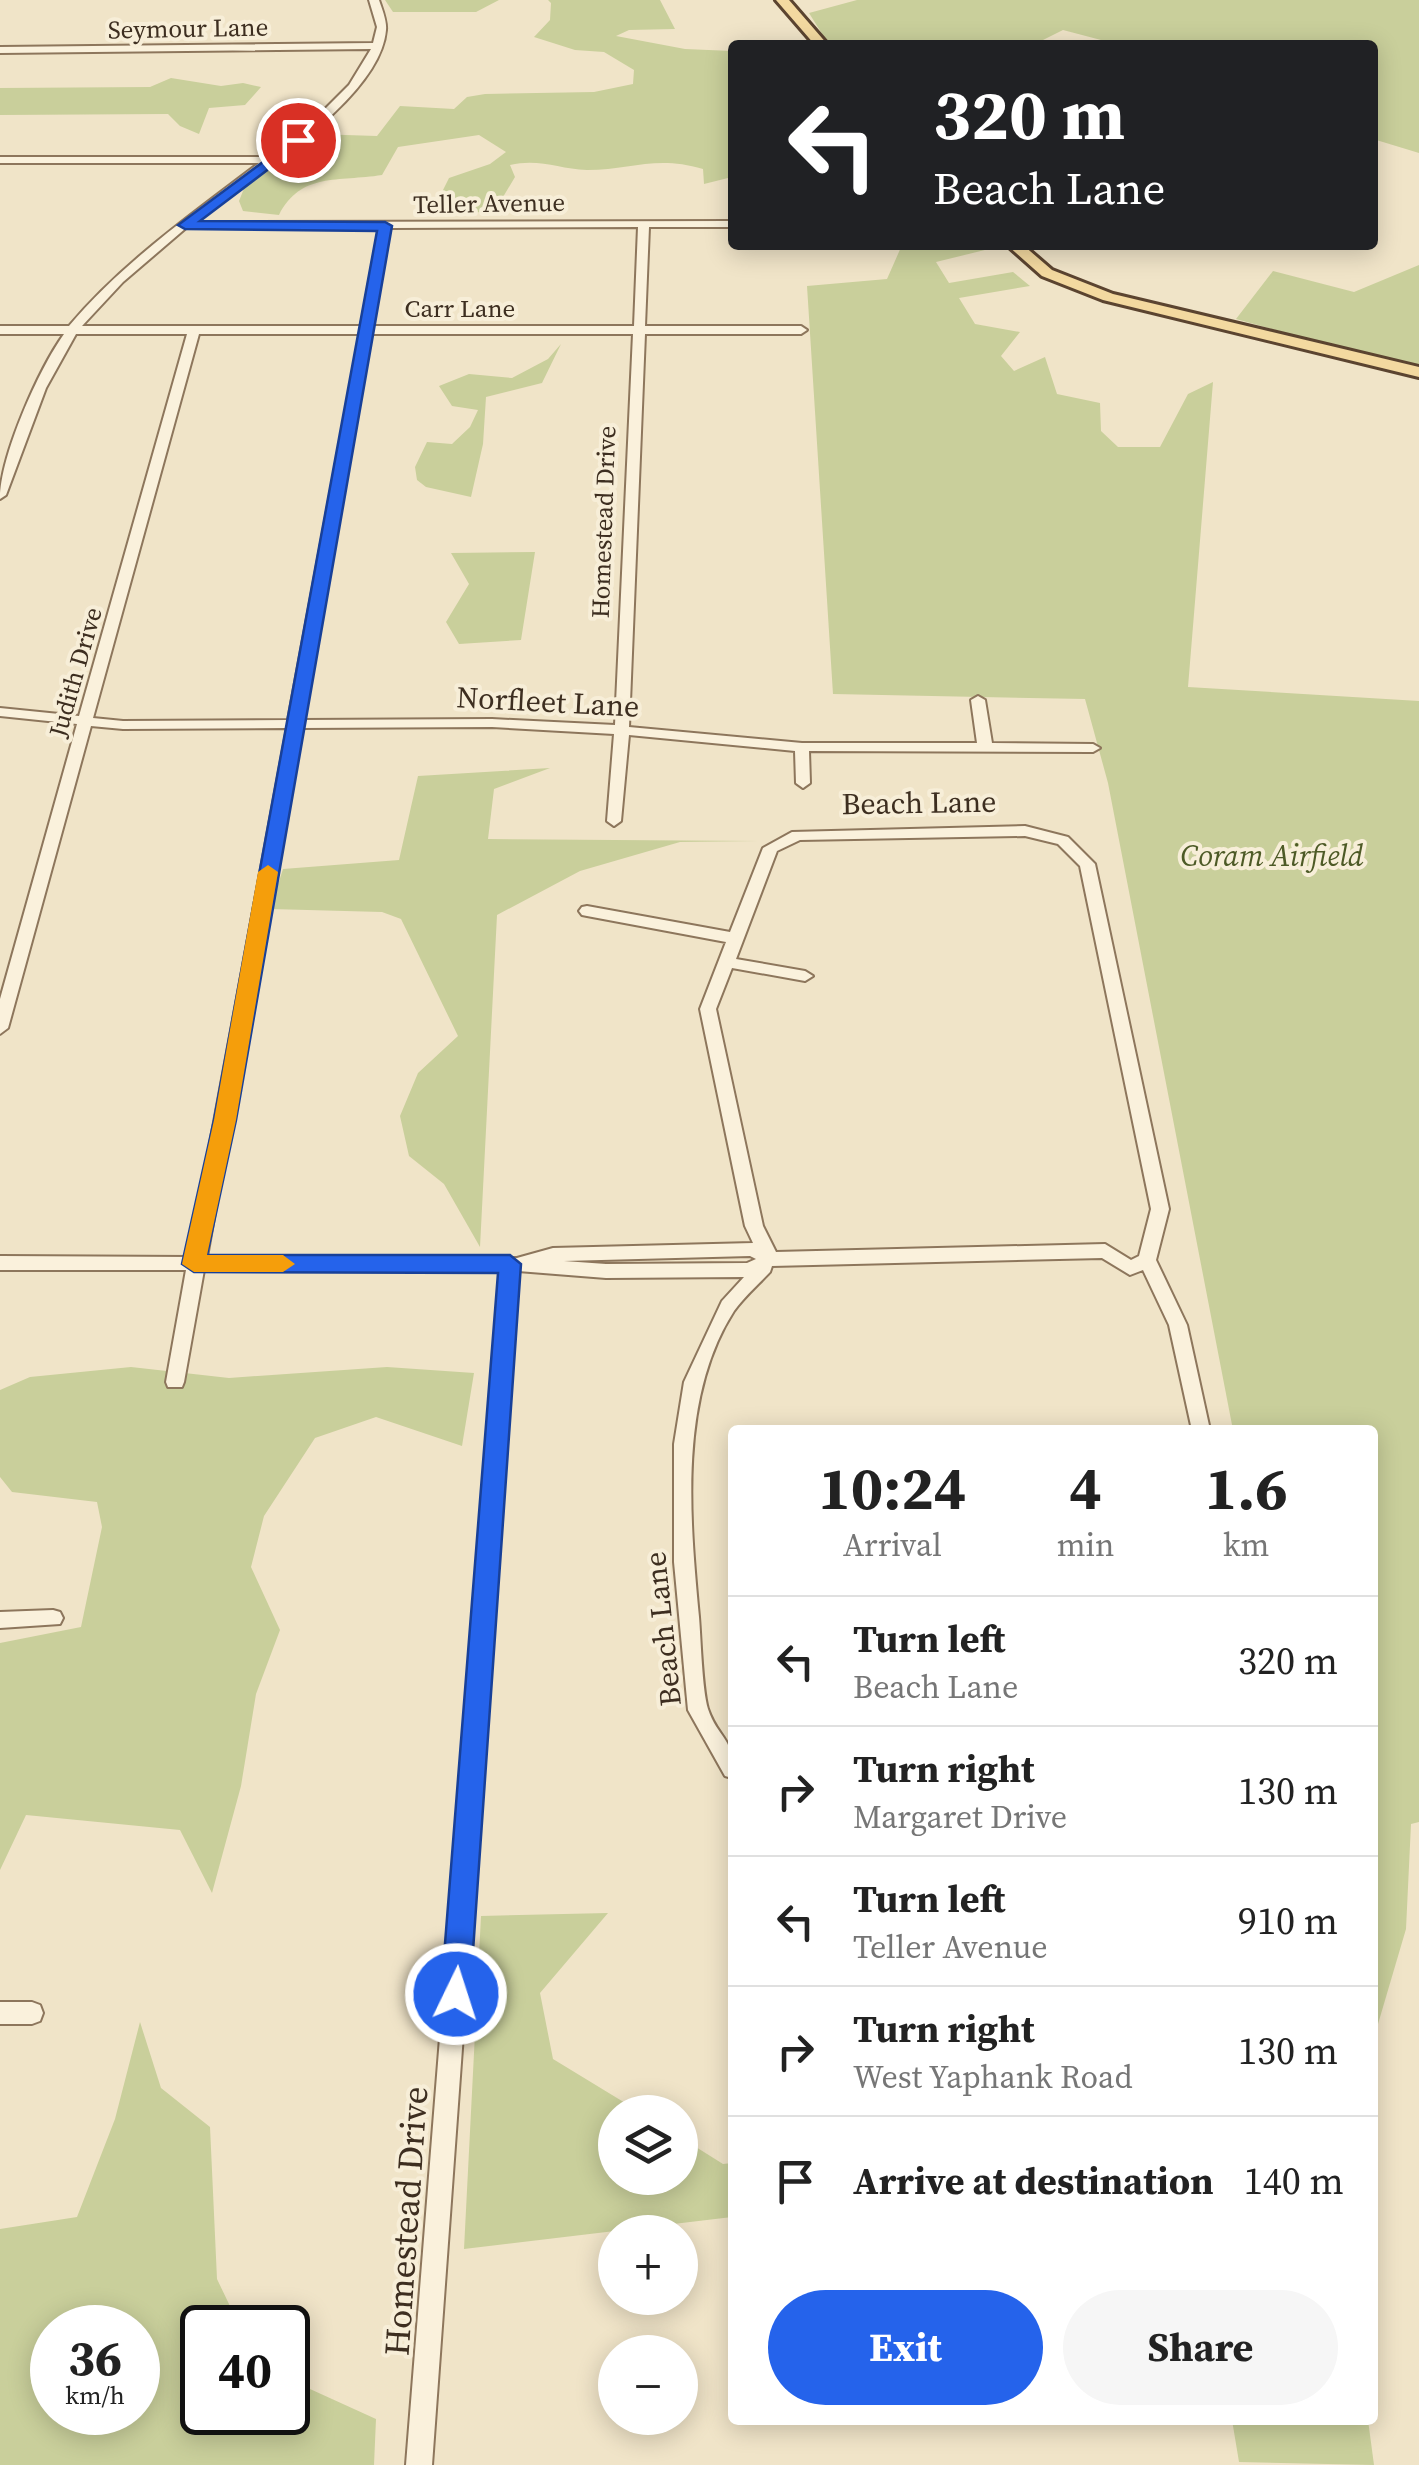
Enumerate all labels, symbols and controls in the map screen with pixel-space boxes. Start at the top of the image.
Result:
street label: Seymour Lane [107,10,269,46]
text: 320 m [933,66,1125,162]
icon: left [768,80,898,210]
pin [256,98,341,183]
icon: arrive [271,113,326,168]
text: Beach Lane [933,157,1165,219]
street label: Teller Avenue [413,185,565,221]
street label: Carr Lane [405,291,515,325]
street label: Homestead Drive [583,425,623,619]
street label: Judith Drive [40,603,110,742]
street label: Norfleet Lane [456,676,640,727]
street label: Beach Lane [841,781,997,824]
park label: Coram Airfield [1180,835,1364,876]
text: 10:24 [818,1447,966,1529]
text: 4 [1069,1447,1102,1529]
text: 1.6 [1205,1447,1288,1529]
text: Arrival [843,1523,942,1567]
text: min [1057,1523,1114,1567]
text: km [1223,1523,1269,1567]
street label: Beach Lane [634,1550,691,1708]
text: Turn left [853,1613,1005,1665]
icon: left [768,1634,823,1689]
text: 320 m [1238,1635,1338,1687]
text: Beach Lane [853,1665,1018,1709]
text: Turn right [853,1743,1035,1795]
icon: right [768,1764,823,1819]
text: 130 m [1238,1765,1338,1817]
text: Margaret Drive [853,1795,1067,1839]
text: Turn left [853,1873,1005,1925]
icon: left [768,1894,823,1949]
text: 910 m [1238,1895,1338,1947]
text: Teller Avenue [853,1925,1048,1969]
position arrow [404,1942,508,2046]
text: Turn right [853,2003,1035,2055]
icon: right [768,2024,823,2079]
text: 130 m [1238,2025,1338,2077]
text: West Yaphank Road [853,2055,1133,2099]
street label: Homestead Drive [373,2085,439,2357]
map controls [598,2095,698,2435]
button: layers [598,2095,698,2195]
icon: arrive [768,2154,823,2209]
text: Arrive at destination [853,2155,1214,2207]
text: 140 m [1244,2155,1344,2207]
button: + [598,2215,698,2315]
button: Exit [768,2290,1043,2405]
button: Share [1063,2290,1338,2405]
speed limit sign: 40 [180,2305,310,2435]
text: 36 [68,2323,122,2392]
button: − [598,2335,698,2435]
text: km/h [65,2378,125,2412]

